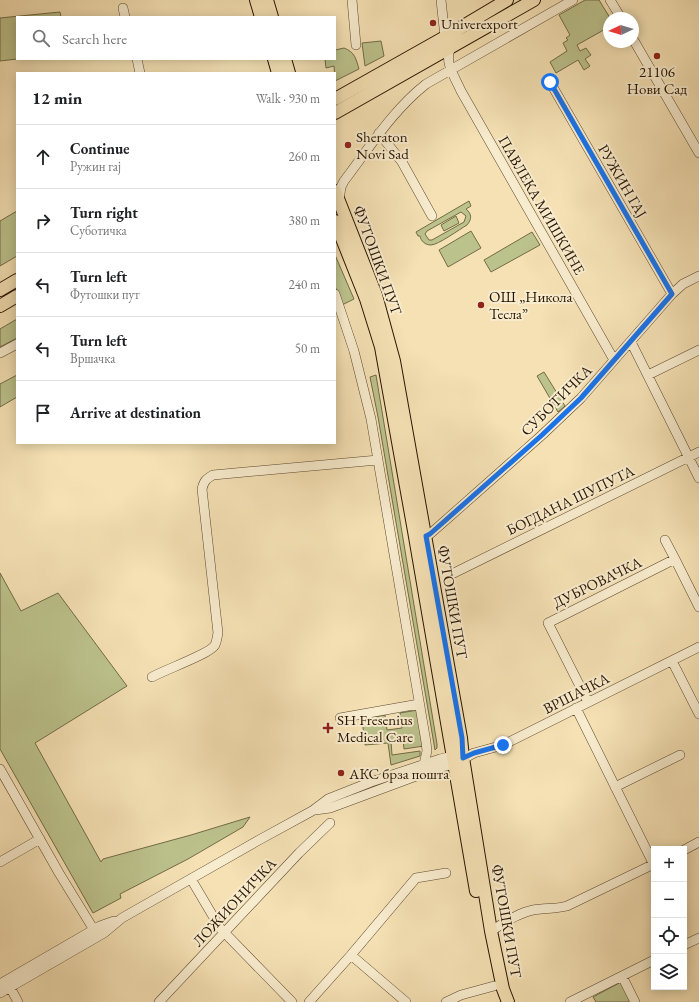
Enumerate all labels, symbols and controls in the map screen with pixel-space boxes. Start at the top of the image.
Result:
north arrow [603,12,639,48]
place label: Univerexport [441,14,518,33]
search box [16,16,336,60]
marker: Univerexport [428,18,438,28]
icon: search [30,27,52,49]
text: Search here [62,29,127,48]
marker: 21106 Нови Сад [652,51,662,61]
place label: 21106 Нови Сад [627,62,687,98]
route start [541,73,559,91]
text: 12 min [32,87,82,109]
text: Walk · 930 m [256,90,320,107]
place label: Sheraton Novi Sad [356,127,409,163]
street label: ПАВЛЕКА МИШКИНЕ [494,132,590,278]
text: Continue [70,139,130,158]
marker: Sheraton Novi Sad [343,140,353,150]
street label: РУЖИН ГАЈ [594,141,652,221]
icon: ahead [32,146,54,168]
text: 260 m [289,148,320,165]
text: Ружин гај [70,158,121,175]
text: Turn right [70,203,138,222]
street label: ФУТОШКИ ПУТ [349,203,407,318]
icon: right [32,210,54,232]
text: 380 m [289,212,320,229]
text: Суботичка [70,222,127,239]
text: Turn left [70,267,127,286]
icon: left [32,274,54,296]
text: 240 m [289,276,320,293]
text: Футошки пут [70,286,140,303]
place label: ОШ „Никола Тесла” [489,287,572,323]
marker: ОШ „Никола Тесла” [476,300,486,310]
text: Turn left [70,331,127,350]
icon: left [32,338,54,360]
text: 50 m [295,340,320,357]
text: Вршачка [70,350,115,367]
street label: СУБОТИЧКА [516,360,596,440]
icon: arrive [32,402,54,424]
text: Arrive at destination [70,403,201,422]
street label: БОГДАНА ШУПУТА [503,461,638,539]
street label: ФУТОШКИ ПУТ [434,544,472,661]
street label: ДУБРОВАЧКА [549,552,645,612]
street label: ВРШАЧКА [540,668,613,718]
place label: SH Fresenius Medical Care [337,710,413,746]
marker: SH Fresenius Medical Care [322,722,334,734]
route end [494,736,512,754]
place label: АКС брза пошта [348,764,449,783]
marker: АКС брза пошта [336,768,346,778]
map controls [651,846,687,990]
button: + [651,846,687,882]
street label: ЛОЖИОНИЧКА [188,853,280,950]
street label: ФУТОШКИ ПУТ [488,863,526,980]
button: − [651,882,687,918]
button: locate [651,918,687,954]
button: layers [651,954,687,990]

